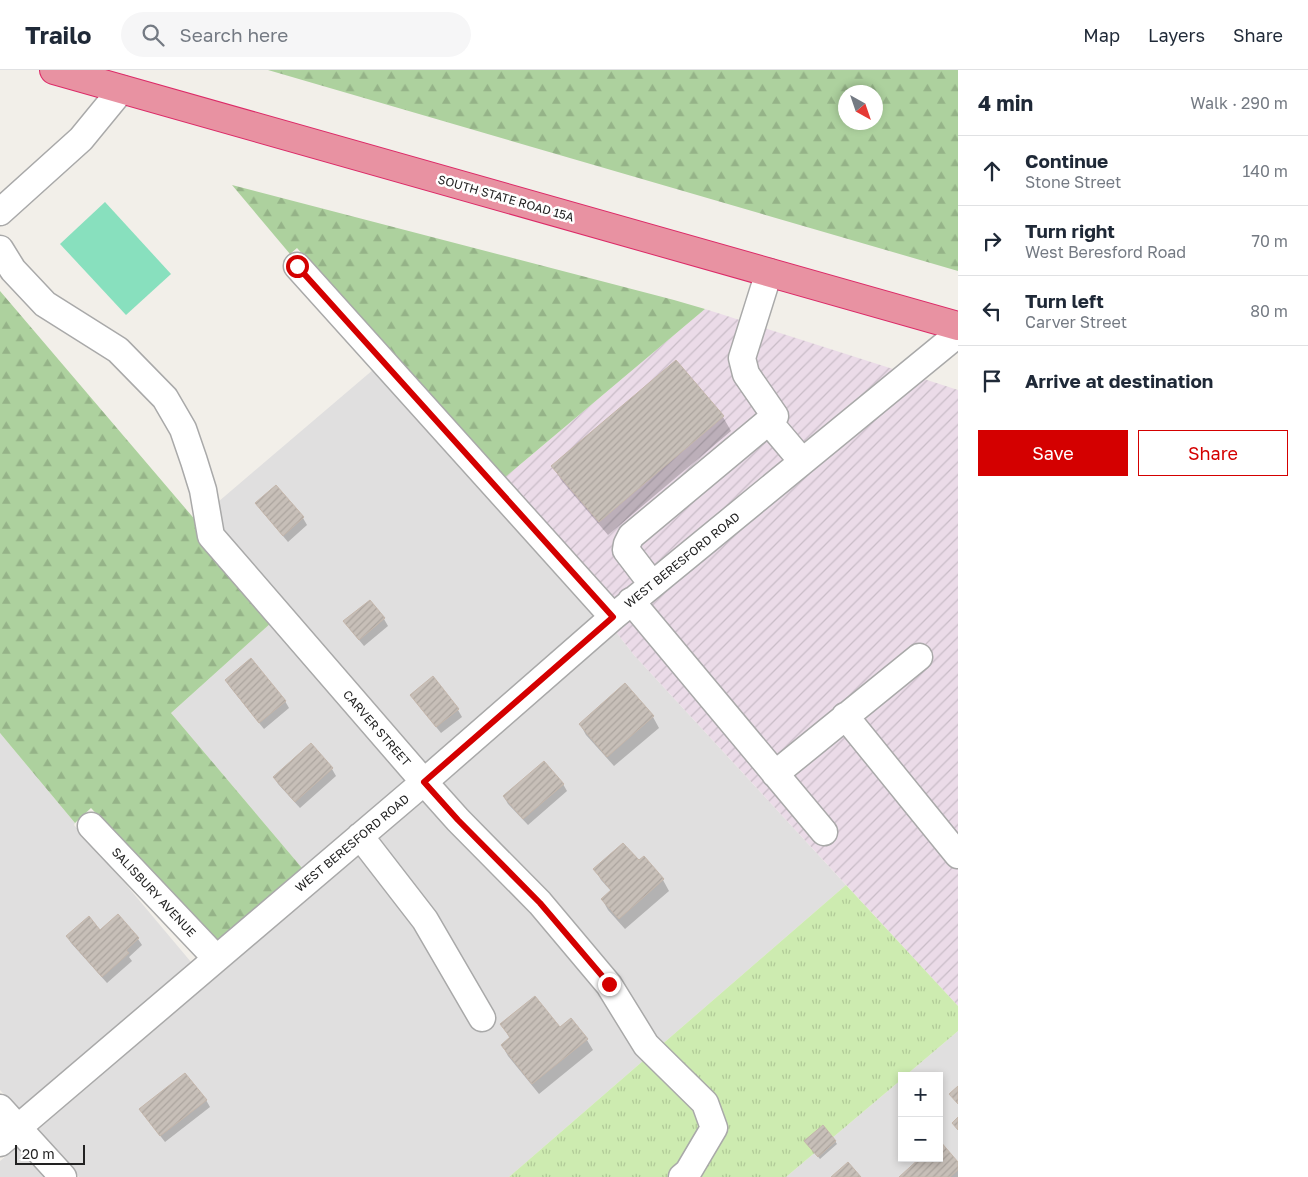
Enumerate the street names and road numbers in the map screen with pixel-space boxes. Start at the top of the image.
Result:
street label: SOUTH STATE ROAD 15A [436,171,576,225]
street label: WEST BERESFORD ROAD [621,509,743,611]
street label: CARVER STREET [340,687,414,769]
street label: WEST BERESFORD ROAD [292,791,412,895]
street label: SALISBURY AVENUE [109,844,199,940]

